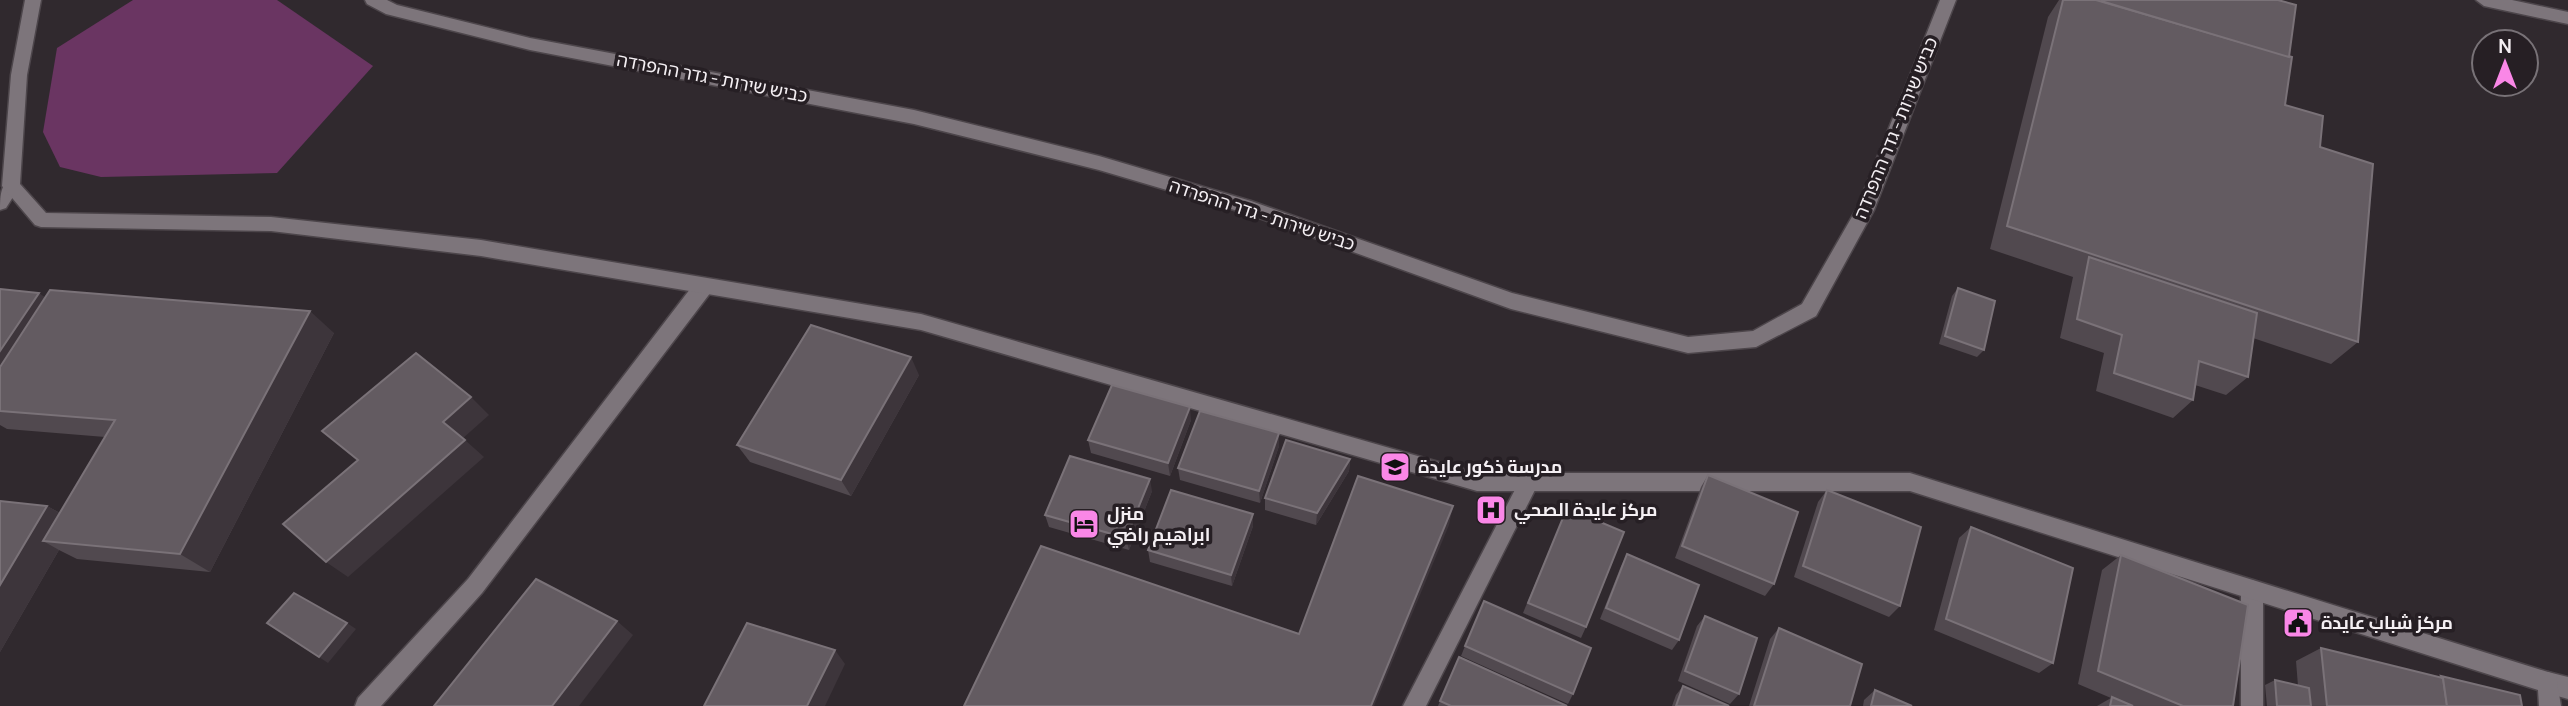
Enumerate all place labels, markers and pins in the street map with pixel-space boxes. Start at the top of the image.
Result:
school or university icon: مدرسة ذكور عايدة [1378,450,1412,484]
place label: مدرسة ذكور عايدة [1418,454,1562,478]
hospital icon: مركز عايدة الصحي [1474,493,1508,527]
place label: مركز عايدة الصحي [1514,497,1658,525]
place label: منزل ابراهيم راضي [1107,501,1210,549]
hotel icon: منزل ابراهيم راضي [1067,507,1101,541]
public building icon: مركز شباب عايدة [2281,606,2315,640]
place label: مركز شباب عايدة [2321,610,2453,634]

